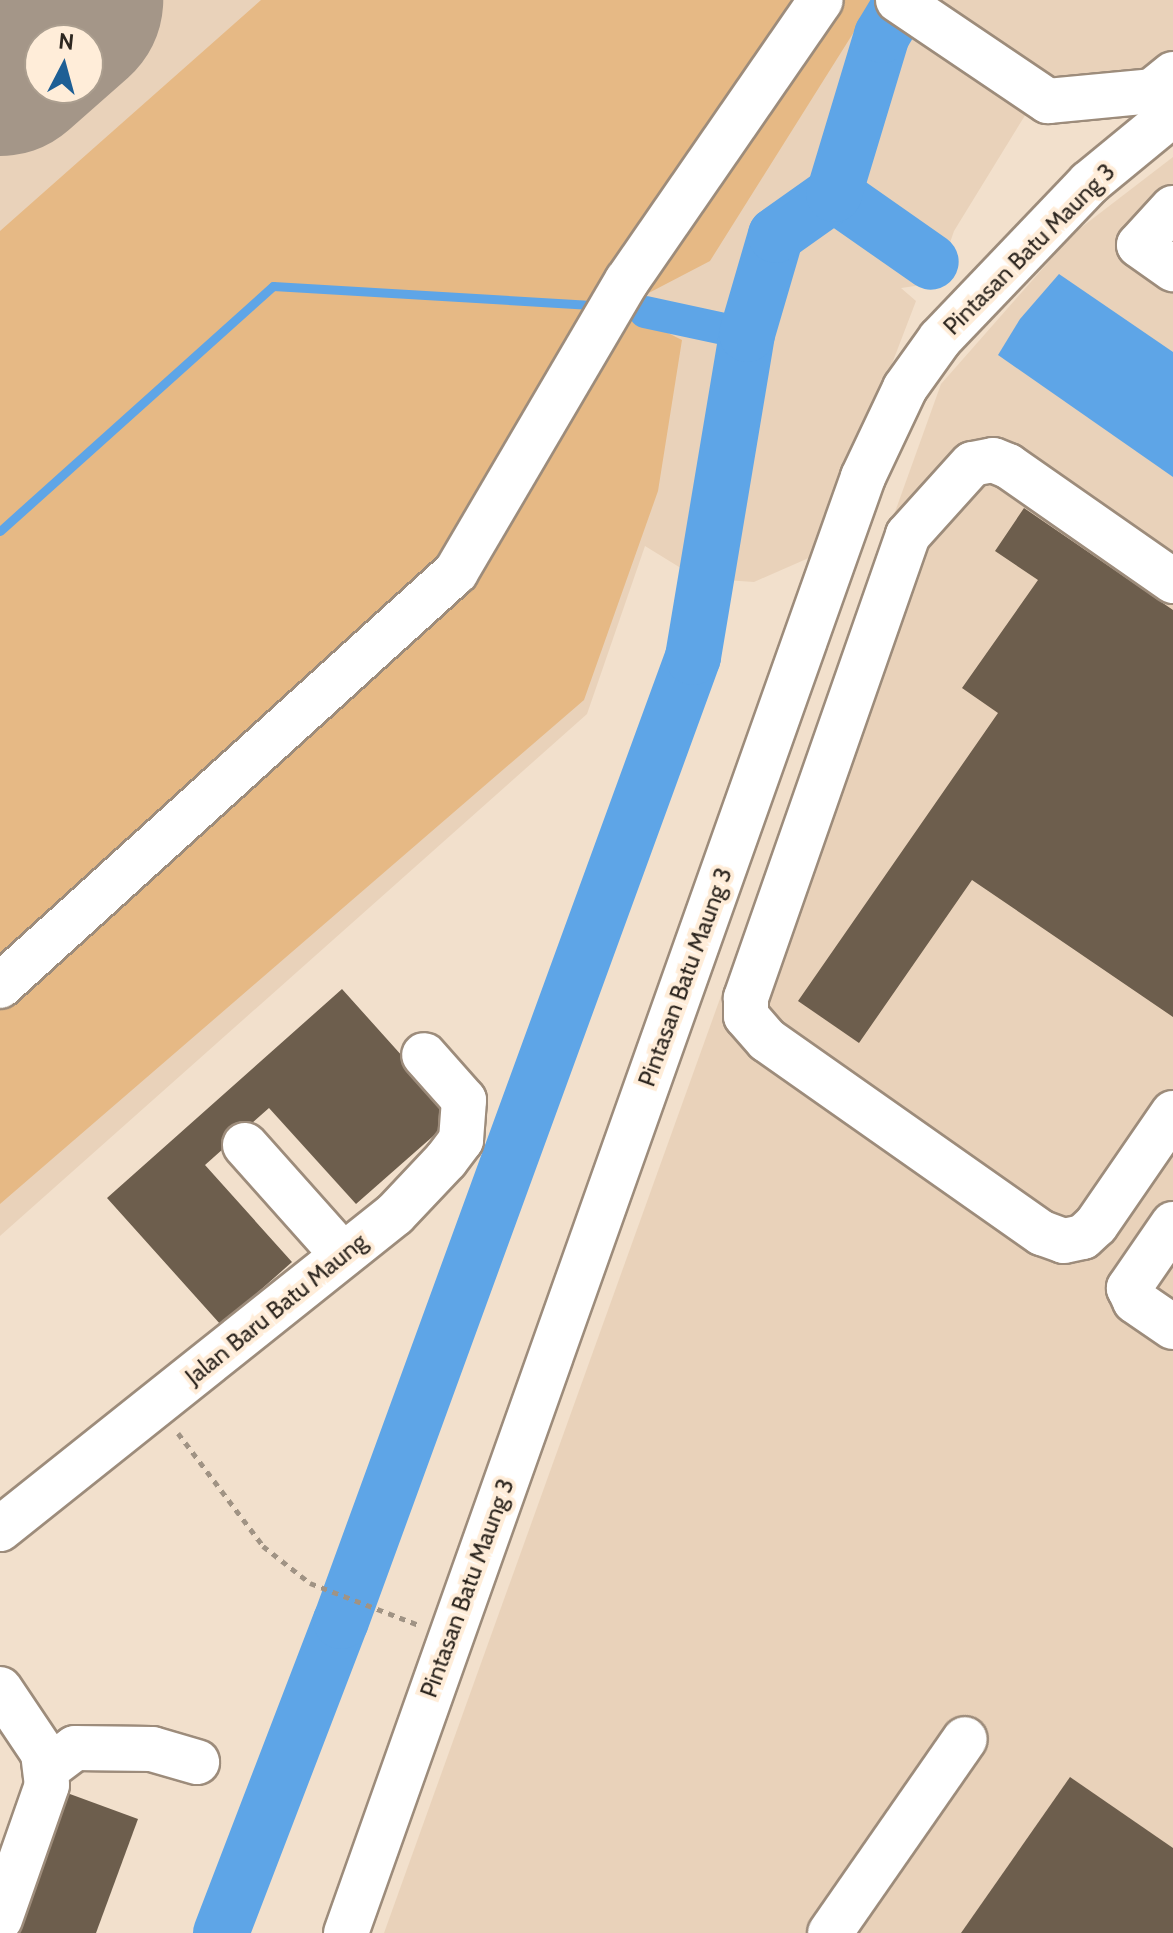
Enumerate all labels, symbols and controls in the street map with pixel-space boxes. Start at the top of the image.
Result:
north arrow [24,24,104,104]
text: N [57,27,76,56]
street label: Pintasan Batu Maung 3 [937,157,1121,341]
street label: Pintasan Batu Maung 3 [632,864,738,1090]
street label: Jalan Baru Batu Maung [179,1227,373,1391]
street label: Pintasan Batu Maung 3 [414,1475,520,1701]

